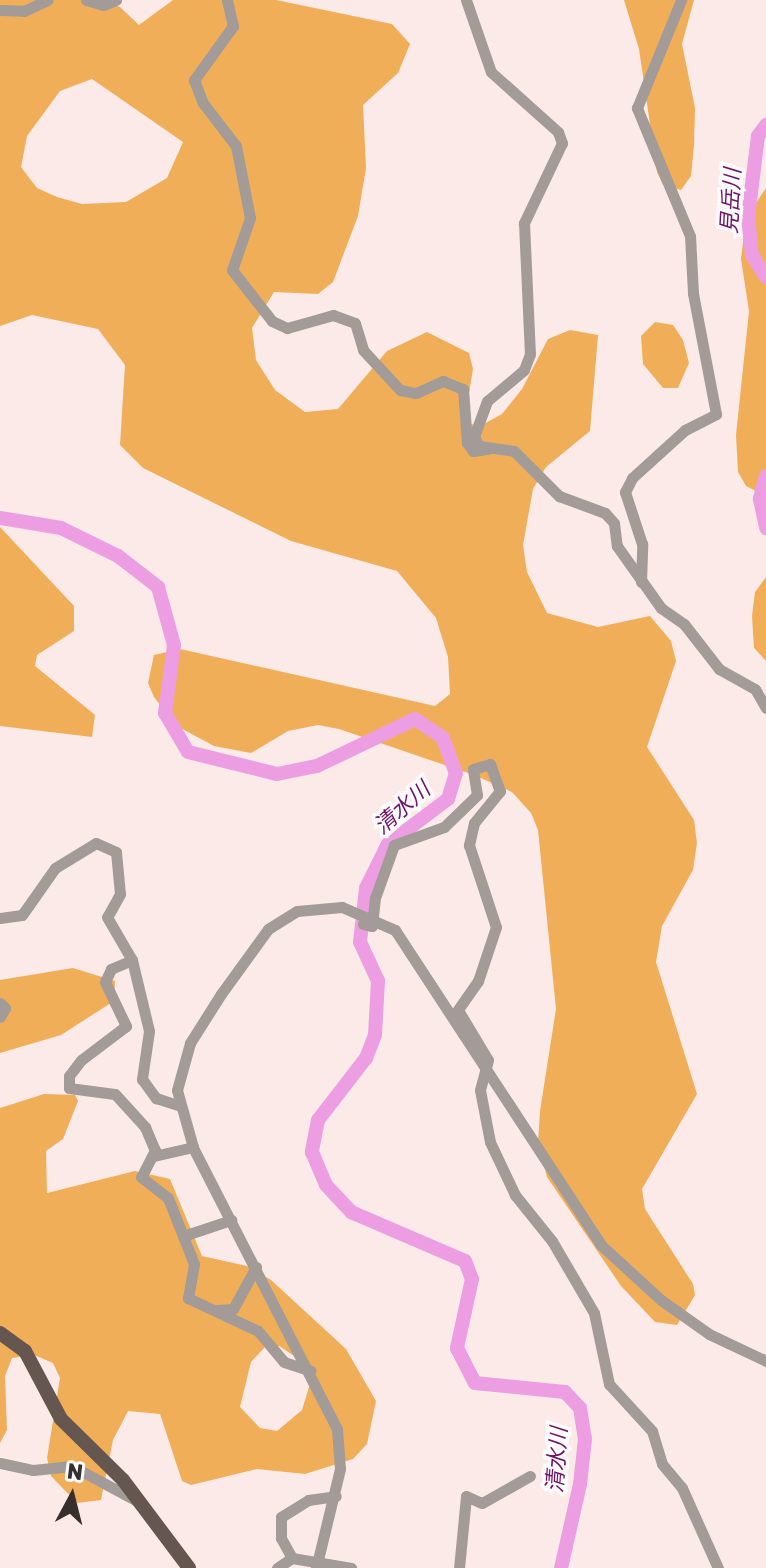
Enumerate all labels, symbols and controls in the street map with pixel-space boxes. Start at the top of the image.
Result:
water label: 見岳川 [716,167,746,235]
water label: 清水川 [368,776,436,840]
water label: 清水川 [542,1426,572,1494]
north arrow [32,1456,112,1536]
text: N [65,1457,84,1486]

